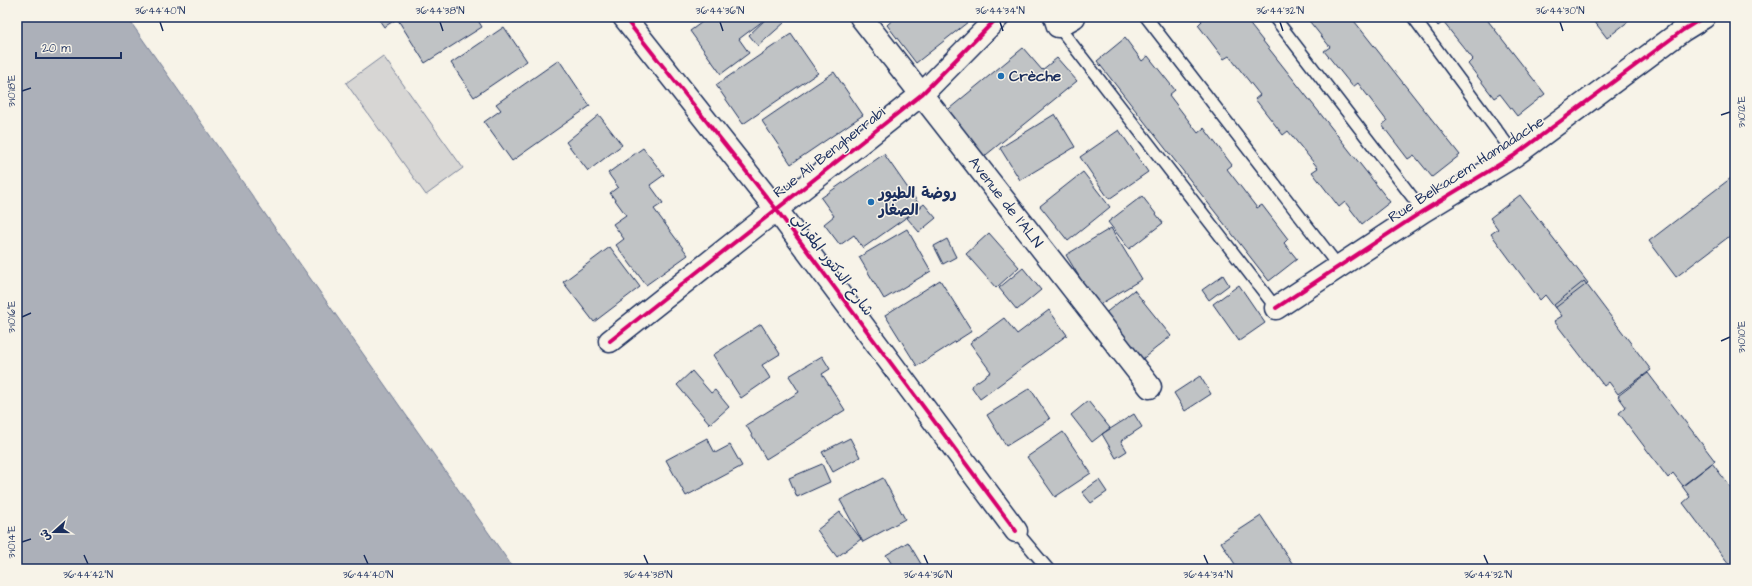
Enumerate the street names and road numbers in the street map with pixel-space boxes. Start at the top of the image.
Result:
street label: Rue Ali Bengherrabi [769,101,891,204]
street label: Rue Belkacem Hamadache [1384,111,1548,228]
street label: Avenue de l'ALN [963,152,1048,252]
street label: شارع الدكتور المقراني [785,208,878,321]

